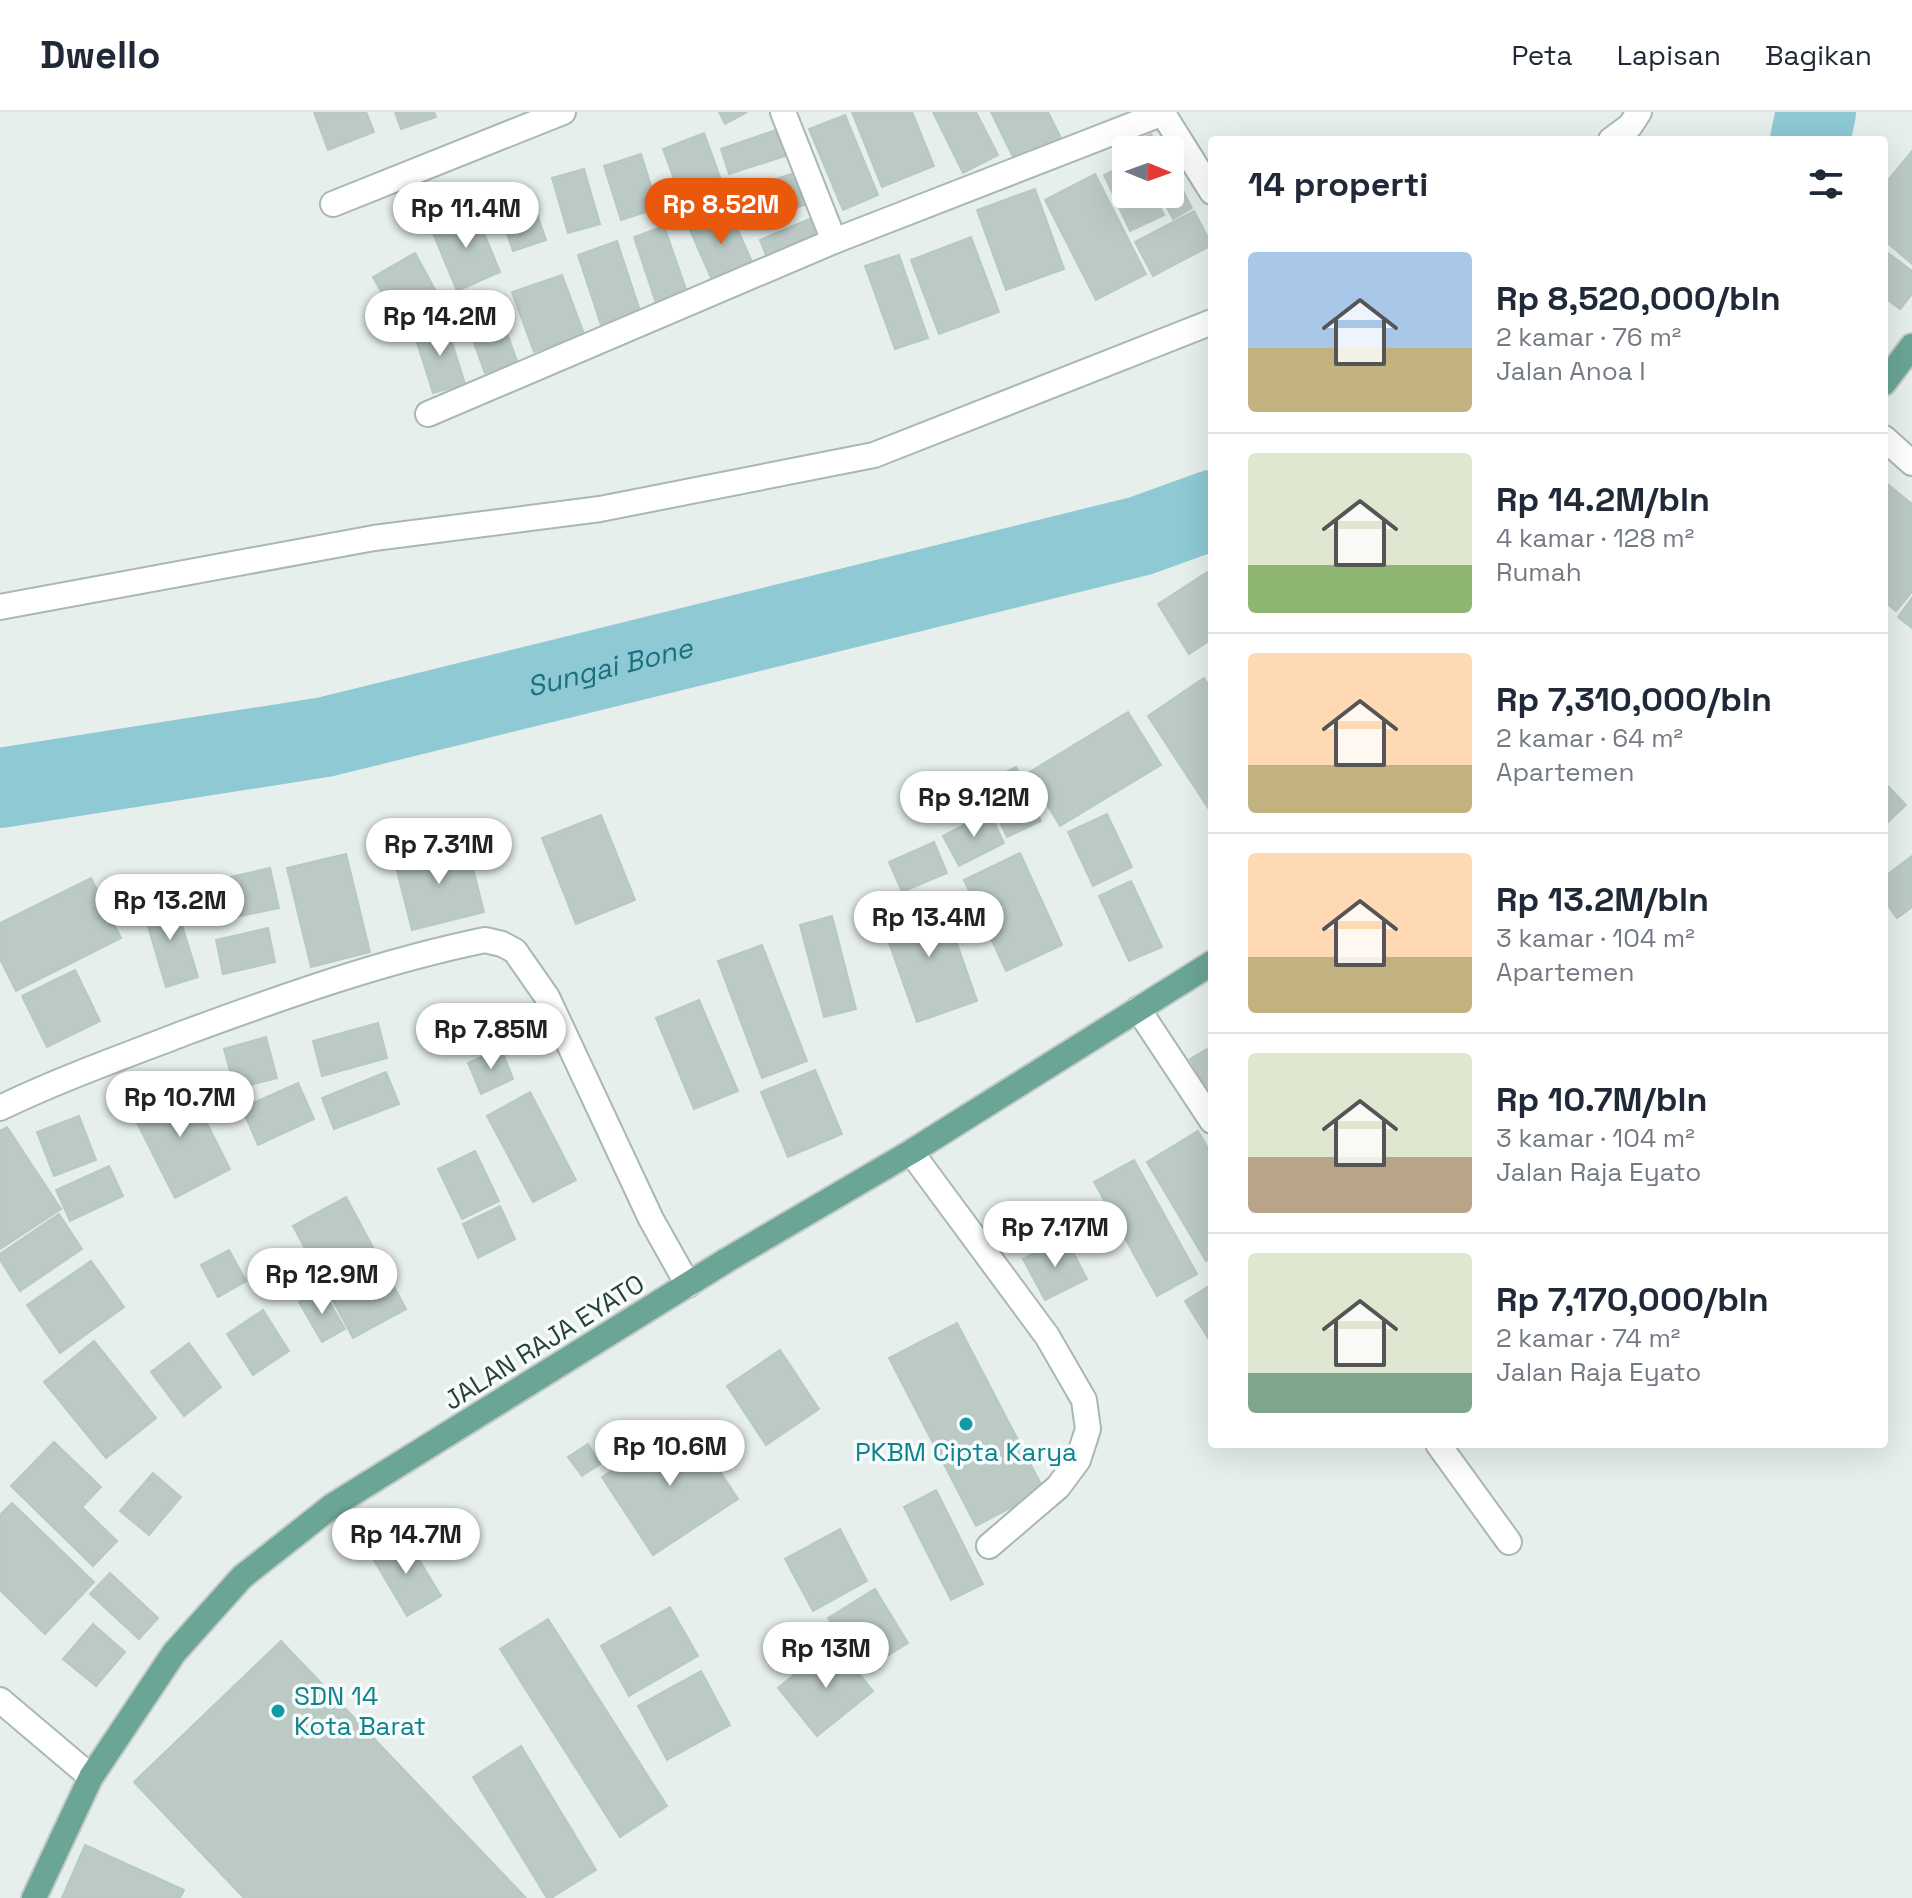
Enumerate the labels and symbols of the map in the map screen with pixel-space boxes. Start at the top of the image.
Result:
north arrow [1112,136,1184,208]
pin: Rp 8.52M [638,178,804,246]
pin: Rp 11.4M [383,182,549,250]
pin: Rp 14.2M [357,290,523,358]
water label: Sungai Bone [523,629,697,705]
pin: Rp 9.12M [891,771,1057,839]
pin: Rp 7.31M [356,818,522,886]
pin: Rp 13.2M [87,874,253,942]
pin: Rp 13.4M [846,891,1012,959]
pin: Rp 7.85M [408,1003,574,1071]
pin: Rp 10.7M [97,1071,263,1139]
pin: Rp 7.17M [972,1201,1138,1269]
pin: Rp 12.9M [239,1248,405,1316]
street label: JALAN RAJA EYATO [437,1267,651,1417]
marker: PKBM Cipta Karya [957,1415,975,1433]
pin: Rp 10.6M [587,1420,753,1488]
place label: PKBM Cipta Karya [855,1435,1077,1469]
pin: Rp 14.7M [323,1508,489,1576]
pin: Rp 13M [761,1622,891,1690]
place label: SDN 14 Kota Barat [294,1679,426,1743]
marker: SDN 14 Kota Barat [269,1702,287,1720]

